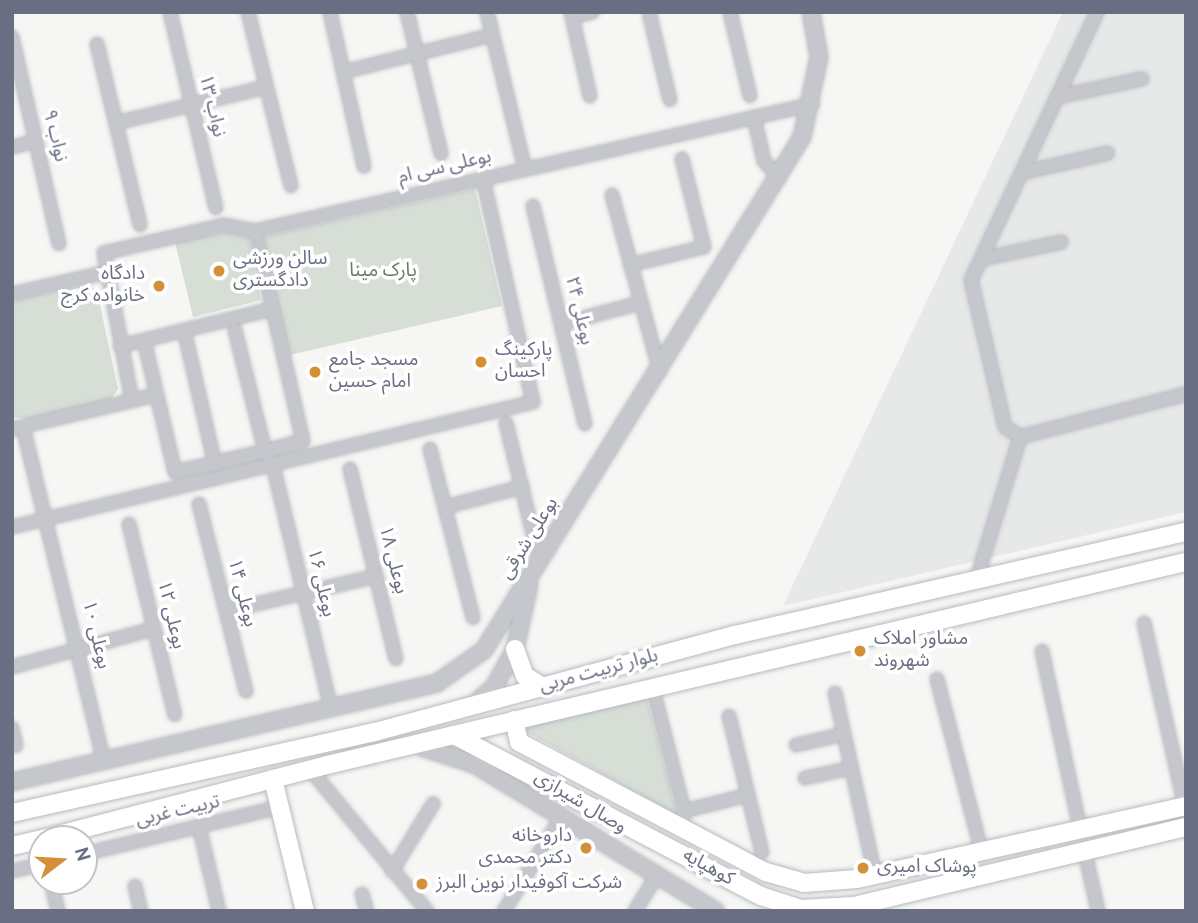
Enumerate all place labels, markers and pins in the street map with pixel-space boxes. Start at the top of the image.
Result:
place label: سالن ورزشی دادگستری [233,249,327,293]
marker: سالن ورزشی دادگستری [211,263,227,279]
place label: دادگاه خانواده کرج [61,264,145,308]
marker: دادگاه خانواده کرج [151,278,167,294]
place label: پارکینگ احسان [495,340,552,384]
place label: مسجد جامع امام حسین [329,350,419,394]
marker: پارکینگ احسان [473,354,489,370]
marker: مسجد جامع امام حسین [307,364,323,380]
place label: مشاور املاک شهروند [874,629,968,673]
marker: مشاور املاک شهروند [852,643,868,659]
place label: داروخانه دکتر محمدی [478,826,572,870]
marker: داروخانه دکتر محمدی [578,840,594,856]
place label: پوشاک امیری [877,857,977,879]
marker: پوشاک امیری [855,860,871,876]
place label: شرکت آکوفیدار نوین البرز [436,873,622,895]
marker: شرکت آکوفیدار نوین البرز [414,876,430,892]

